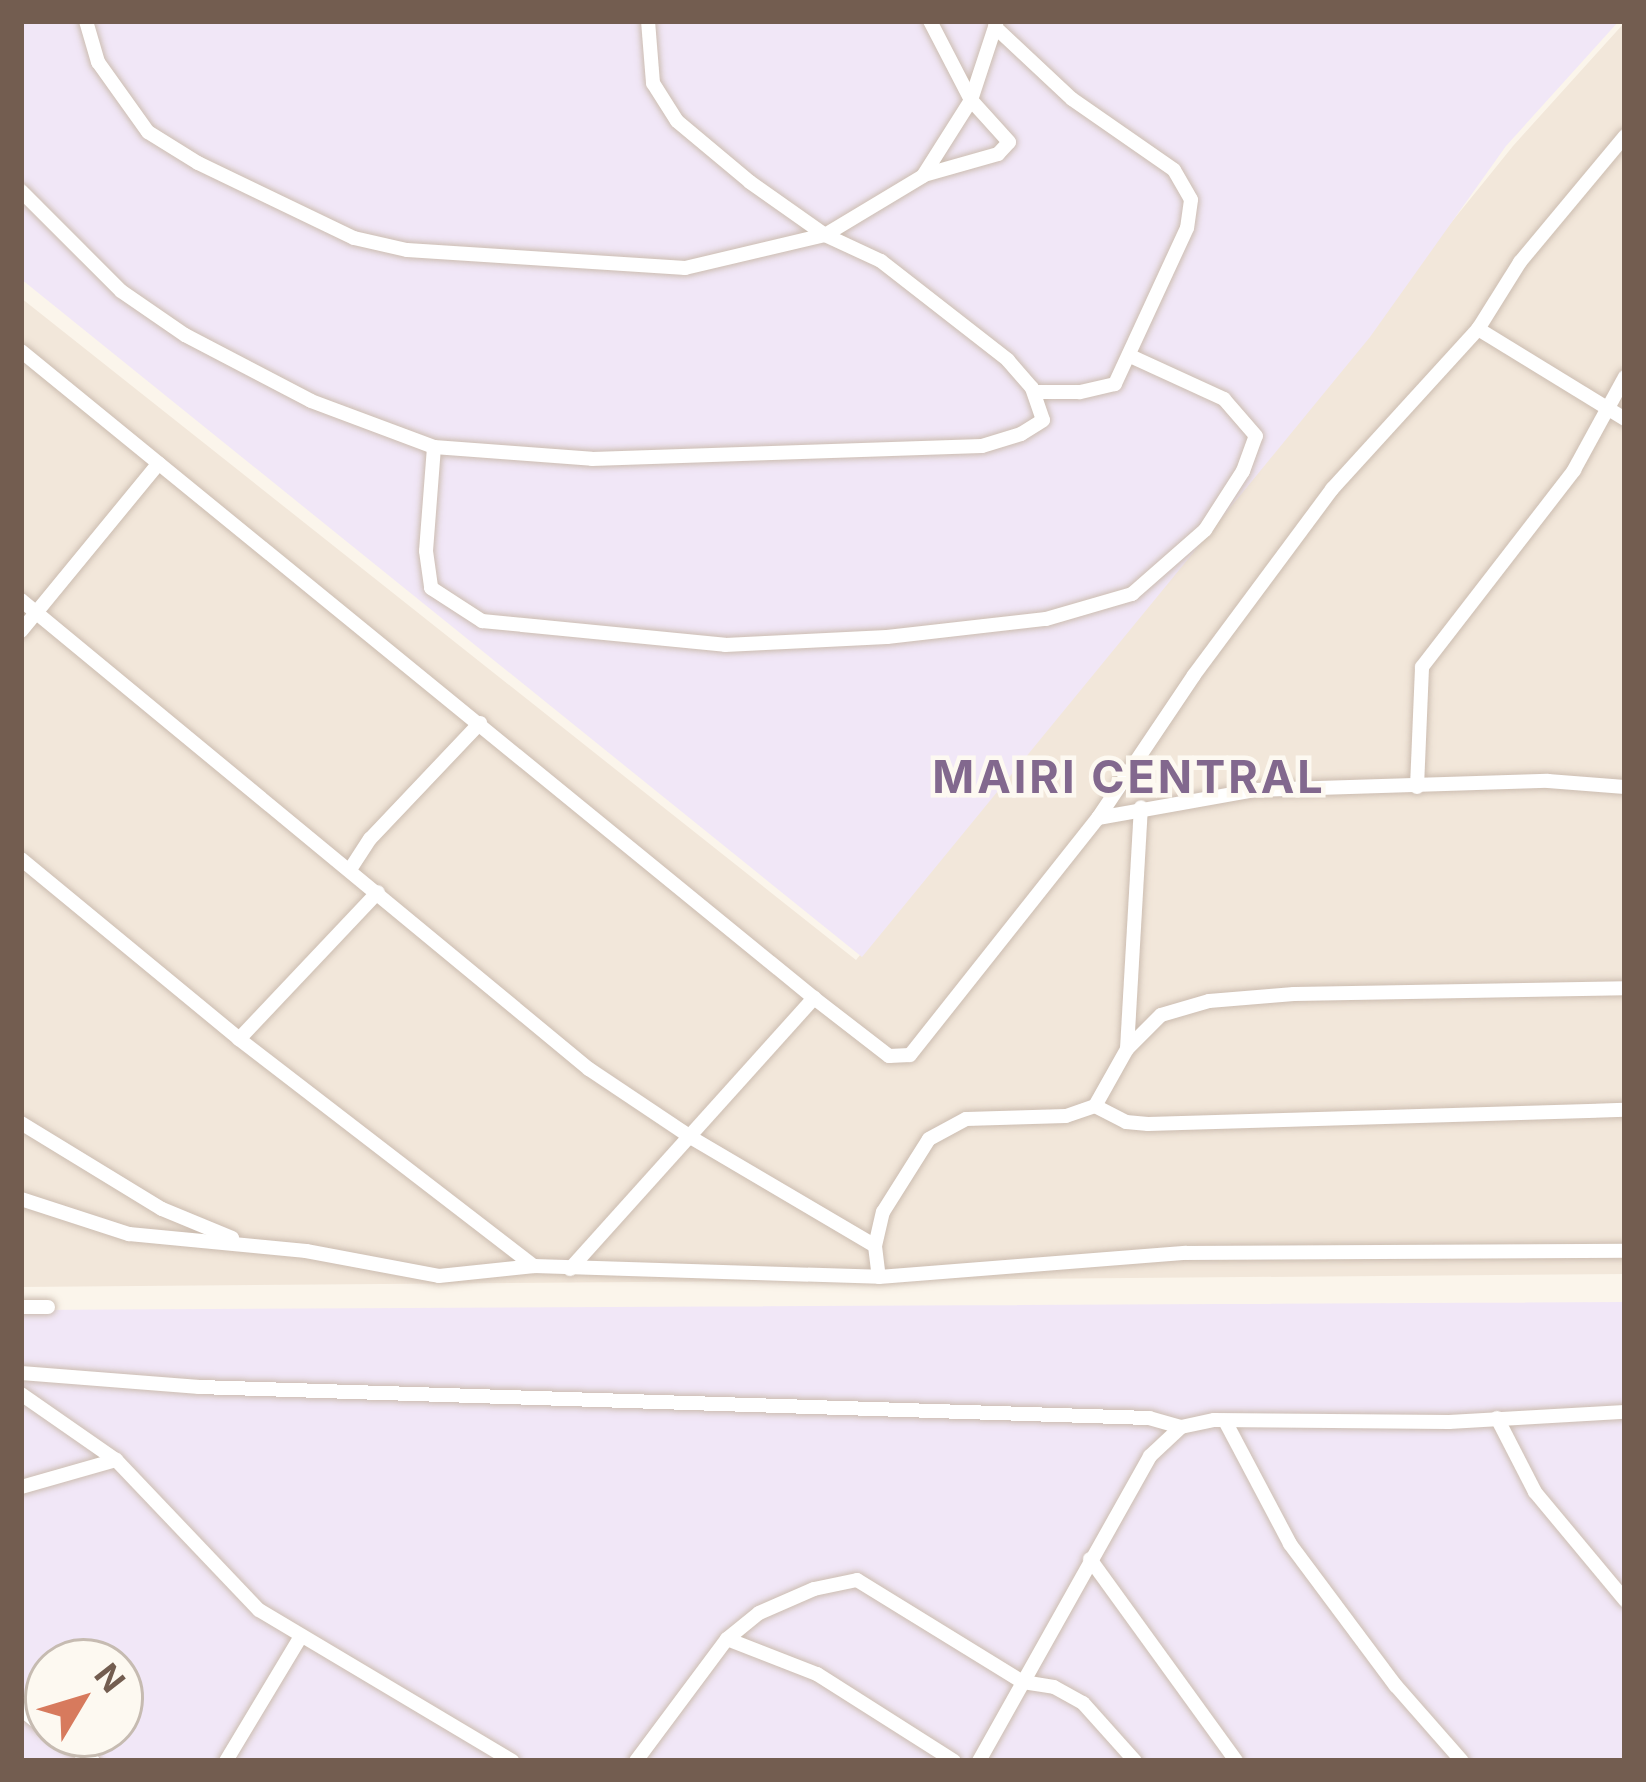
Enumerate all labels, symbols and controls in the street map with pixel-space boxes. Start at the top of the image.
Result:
district label: MAIRI CENTRAL [932,750,1326,804]
north arrow [24,1638,144,1758]
text: N [87,1655,134,1700]

